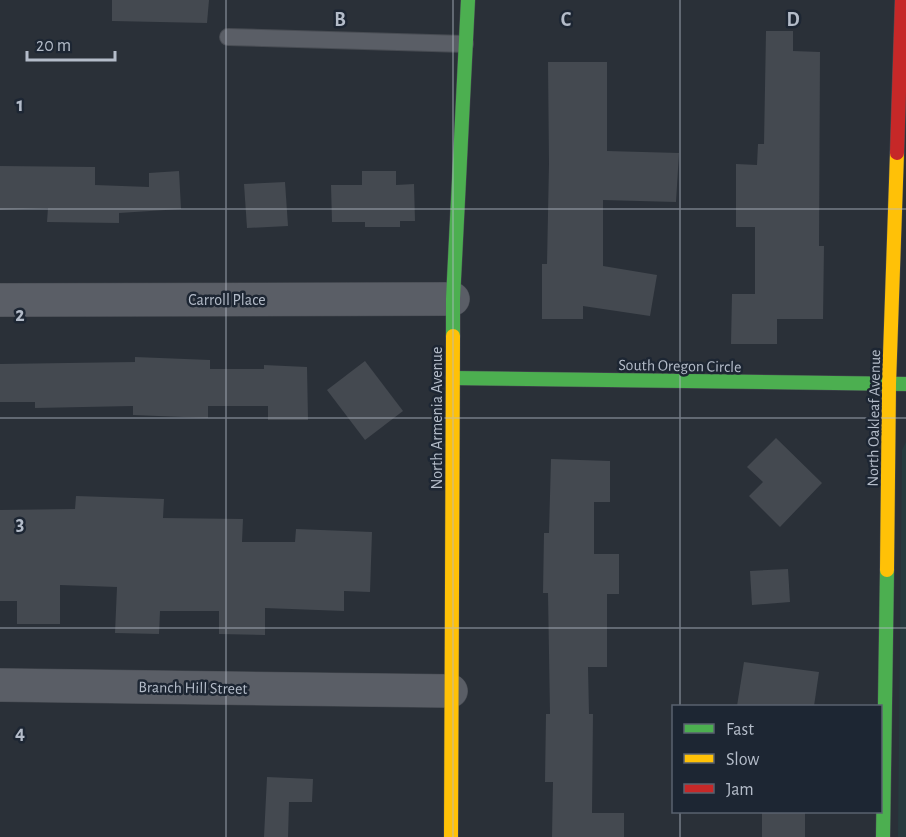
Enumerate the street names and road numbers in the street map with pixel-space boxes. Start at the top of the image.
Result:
street label: Carroll Place [188,292,266,308]
street label: North Armenia Avenue [429,347,445,489]
street label: North Oakleaf Avenue [865,349,883,487]
street label: South Oregon Circle [618,357,742,375]
street label: Branch Hill Street [138,679,248,697]

